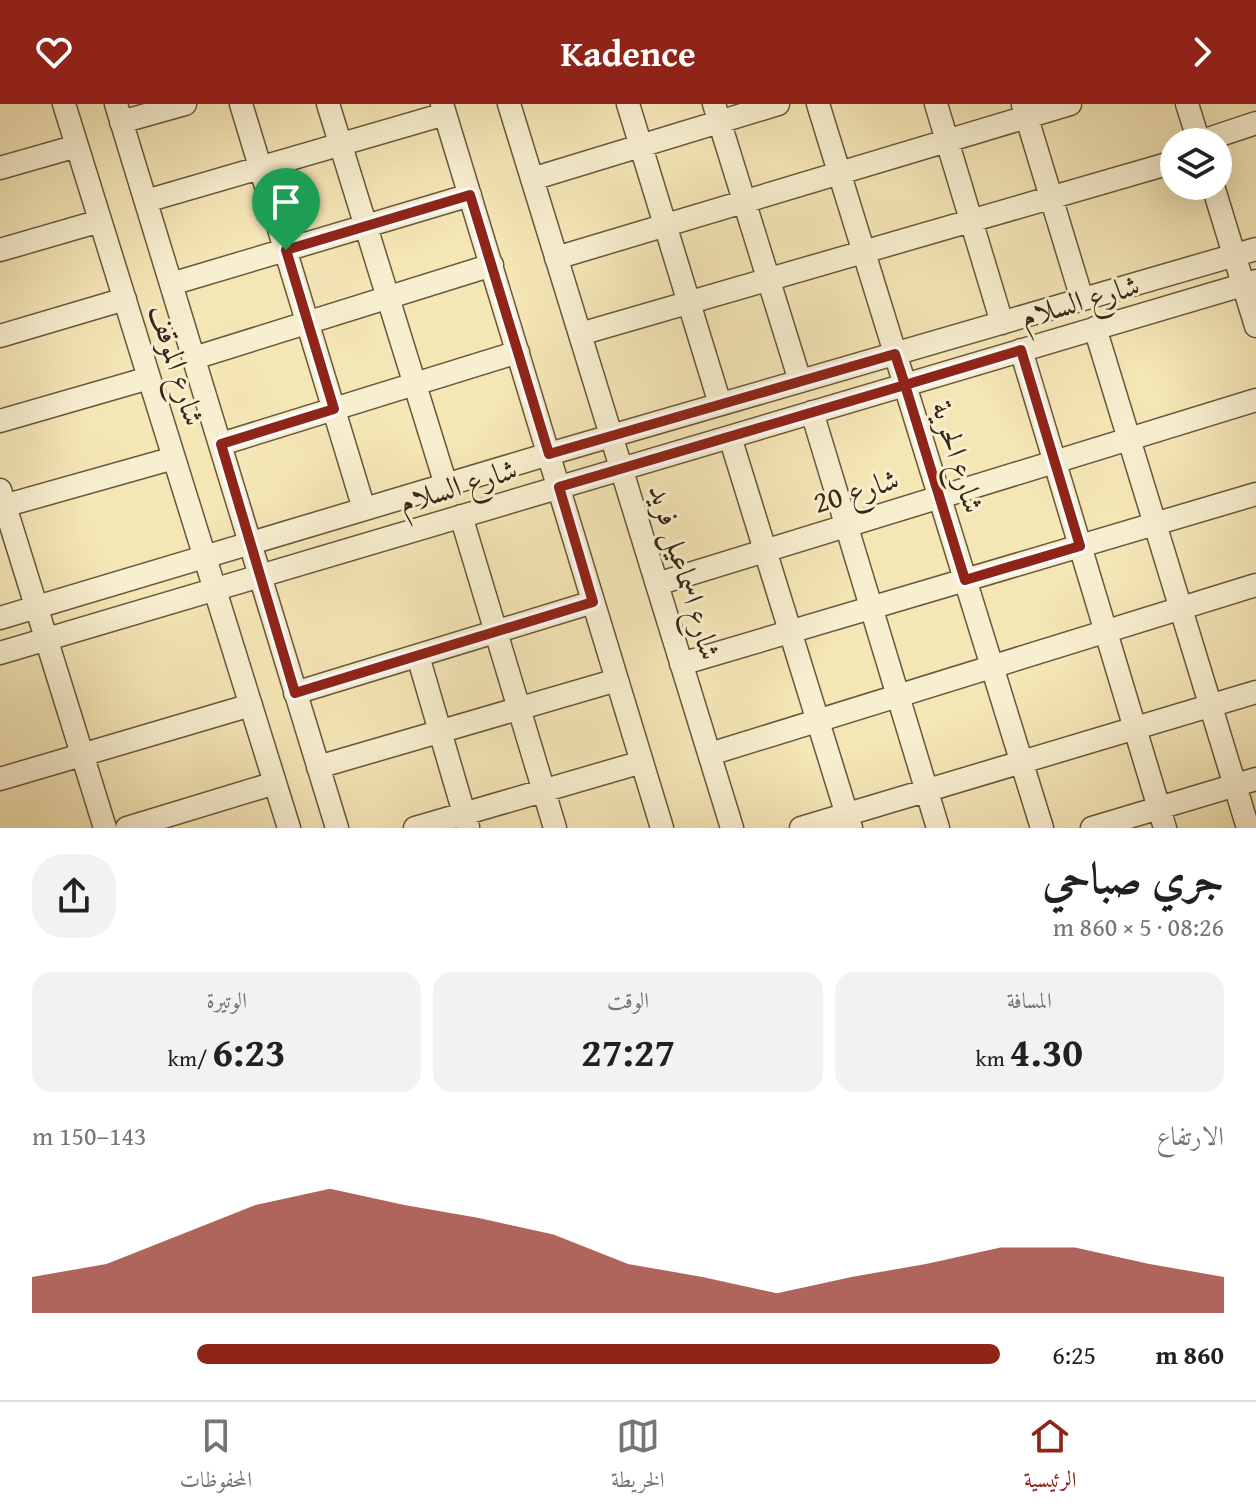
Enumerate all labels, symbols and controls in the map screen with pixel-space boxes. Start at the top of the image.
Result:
text: Kadence [560,26,696,79]
icon: heart [32,30,76,74]
icon: forward [1180,30,1224,74]
map controls [1160,128,1232,200]
button: layers [1160,128,1232,200]
pin [252,168,320,250]
icon: arrive [264,180,308,224]
street label: شارع السلام [1015,262,1146,343]
street label: شارع الموقف [135,298,217,432]
street label: شارع الحرية [917,395,997,519]
street label: شارع السلام [393,446,524,529]
street label: شارع 20 [807,456,905,528]
street label: شارع اسماعيل فريد [635,478,734,666]
text: جري صباحي [1042,845,1224,909]
button: share [32,854,116,938]
text: 08:26 · 5 × 860 m [1053,907,1224,946]
text: الوتيرة [206,984,247,1016]
text: الوقت [607,984,649,1016]
text: المسافة [1007,984,1052,1016]
text: 6:23 [212,1022,286,1081]
text: 27:27 [581,1022,675,1081]
text: 4.30 [1010,1022,1083,1081]
text: /km [168,1042,212,1074]
text: km [976,1042,1010,1074]
text: 143–150 m [32,1116,146,1155]
text: الارتفاع [1157,1116,1224,1155]
text: 6:25 [1052,1335,1096,1374]
text: 860 m [1156,1335,1224,1374]
tab: المحفوظات [180,1414,252,1501]
tab: الخريطة [611,1414,665,1501]
tab: الرئيسية [1024,1414,1076,1501]

